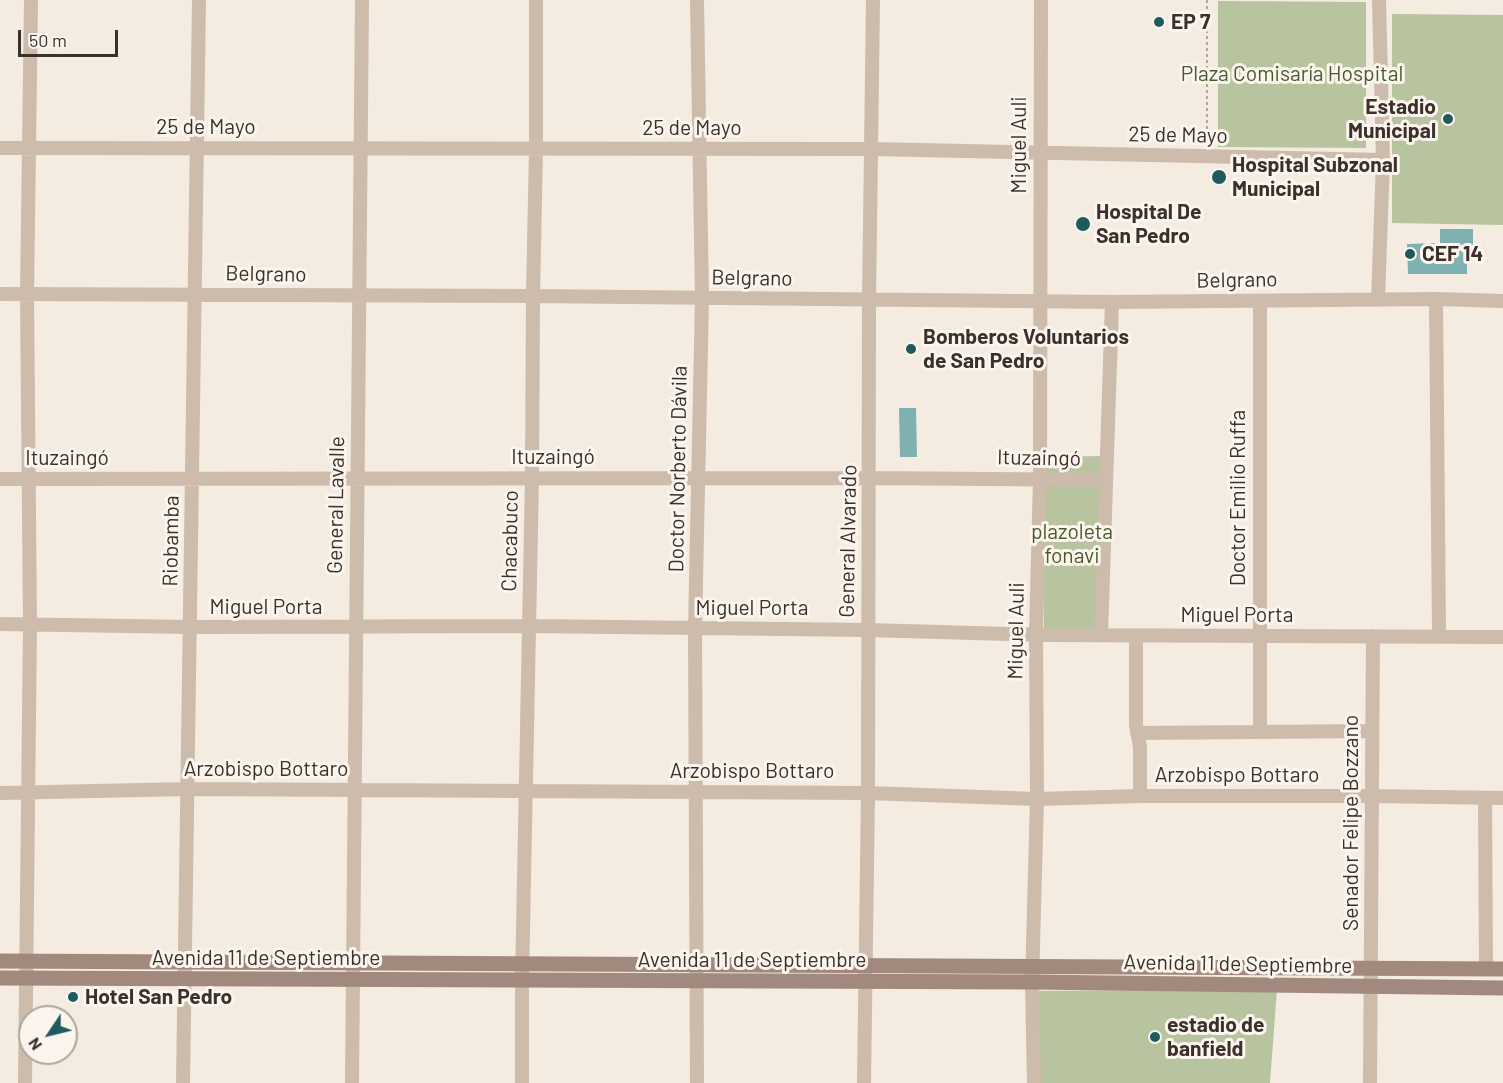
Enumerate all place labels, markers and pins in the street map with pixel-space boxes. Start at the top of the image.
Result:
place label: EP 7 [1171,9,1210,35]
marker: EP 7 [1152,15,1166,29]
place label: Estadio Municipal [1348,94,1436,144]
marker: Estadio Municipal [1441,112,1455,126]
place label: Hospital Subzonal Municipal [1232,152,1398,202]
marker: Hospital Subzonal Municipal [1210,168,1228,186]
place label: Hospital De San Pedro [1096,199,1202,249]
marker: Hospital De San Pedro [1074,215,1092,233]
place label: CEF 14 [1422,241,1483,267]
marker: CEF 14 [1403,247,1417,261]
place label: Bomberos Voluntarios de San Pedro [923,324,1129,374]
marker: Bomberos Voluntarios de San Pedro [904,342,918,356]
place label: Hotel San Pedro [85,984,232,1010]
marker: Hotel San Pedro [66,990,80,1004]
place label: estadio de banfield [1167,1012,1264,1062]
marker: estadio de banfield [1148,1030,1162,1044]

